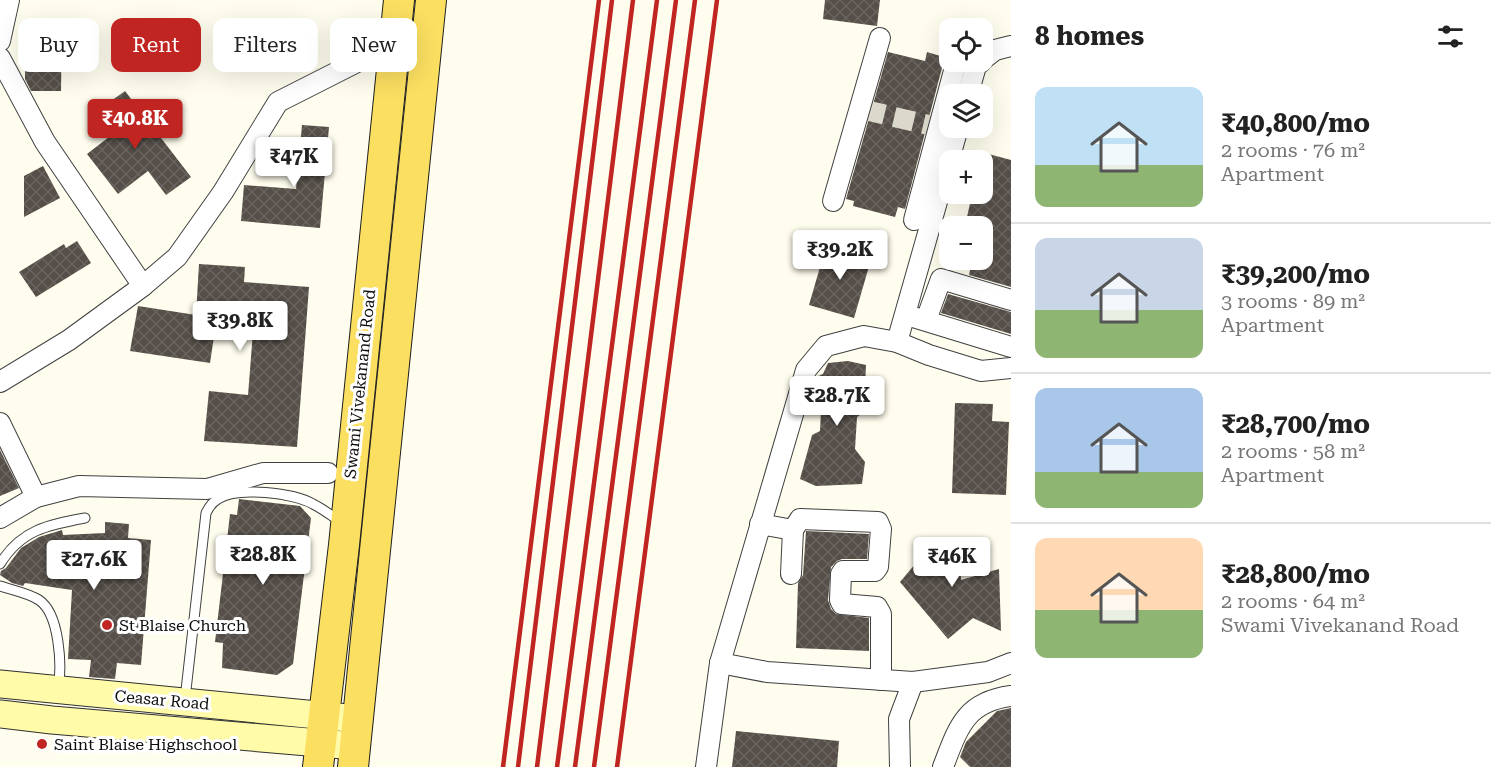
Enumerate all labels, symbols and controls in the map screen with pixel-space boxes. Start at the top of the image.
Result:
chip: Buy [18,18,99,72]
chip: Rent [111,18,201,72]
chip: Filters [213,18,318,72]
chip: New [330,18,417,72]
map controls [939,18,993,270]
button: locate [939,18,993,72]
icon: filters [1434,20,1467,53]
text: 8 homes [1035,21,1144,51]
button: layers [939,84,993,138]
pin: ₹40.8K [86,99,184,150]
text: ₹40.8K [102,106,168,130]
text: ₹40,800/mo [1221,108,1370,138]
icon: home [1083,111,1155,183]
pin: ₹47K [258,137,330,188]
text: 2 rooms · 76 m² [1221,138,1365,162]
text: ₹47K [269,144,319,168]
button: + [939,150,993,204]
text: Apartment [1221,162,1324,186]
button: − [939,216,993,270]
pin: ₹39.2K [791,230,889,281]
text: ₹39.2K [807,237,873,261]
text: ₹39,200/mo [1221,259,1370,289]
icon: home [1083,262,1155,334]
street label: Swami Vivekanand Road [341,288,379,480]
text: 3 rooms · 89 m² [1221,289,1365,313]
pin: ₹39.8K [191,301,289,352]
text: ₹39.8K [207,308,273,332]
text: Apartment [1221,313,1324,337]
pin: ₹28.7K [788,376,886,427]
text: ₹28.7K [804,383,870,407]
text: ₹28,700/mo [1221,409,1370,439]
icon: home [1083,412,1155,484]
text: 2 rooms · 58 m² [1221,439,1365,463]
text: Apartment [1221,463,1324,487]
pin: ₹28.8K [214,535,312,586]
pin: ₹46K [916,537,988,588]
pin: ₹27.6K [45,540,143,591]
text: ₹28.8K [230,542,296,566]
text: ₹46K [927,544,977,568]
text: ₹27.6K [61,547,127,571]
text: ₹28,800/mo [1221,559,1370,589]
icon: home [1083,562,1155,634]
text: 2 rooms · 64 m² [1221,589,1365,613]
text: Swami Vivekanand Road [1221,613,1459,637]
place label: St Blaise Church [119,616,246,635]
marker: St Blaise Church [100,618,114,632]
street label: Ceasar Road [114,686,210,714]
place label: Saint Blaise Highschool [54,735,237,754]
marker: Saint Blaise Highschool [35,737,49,751]

